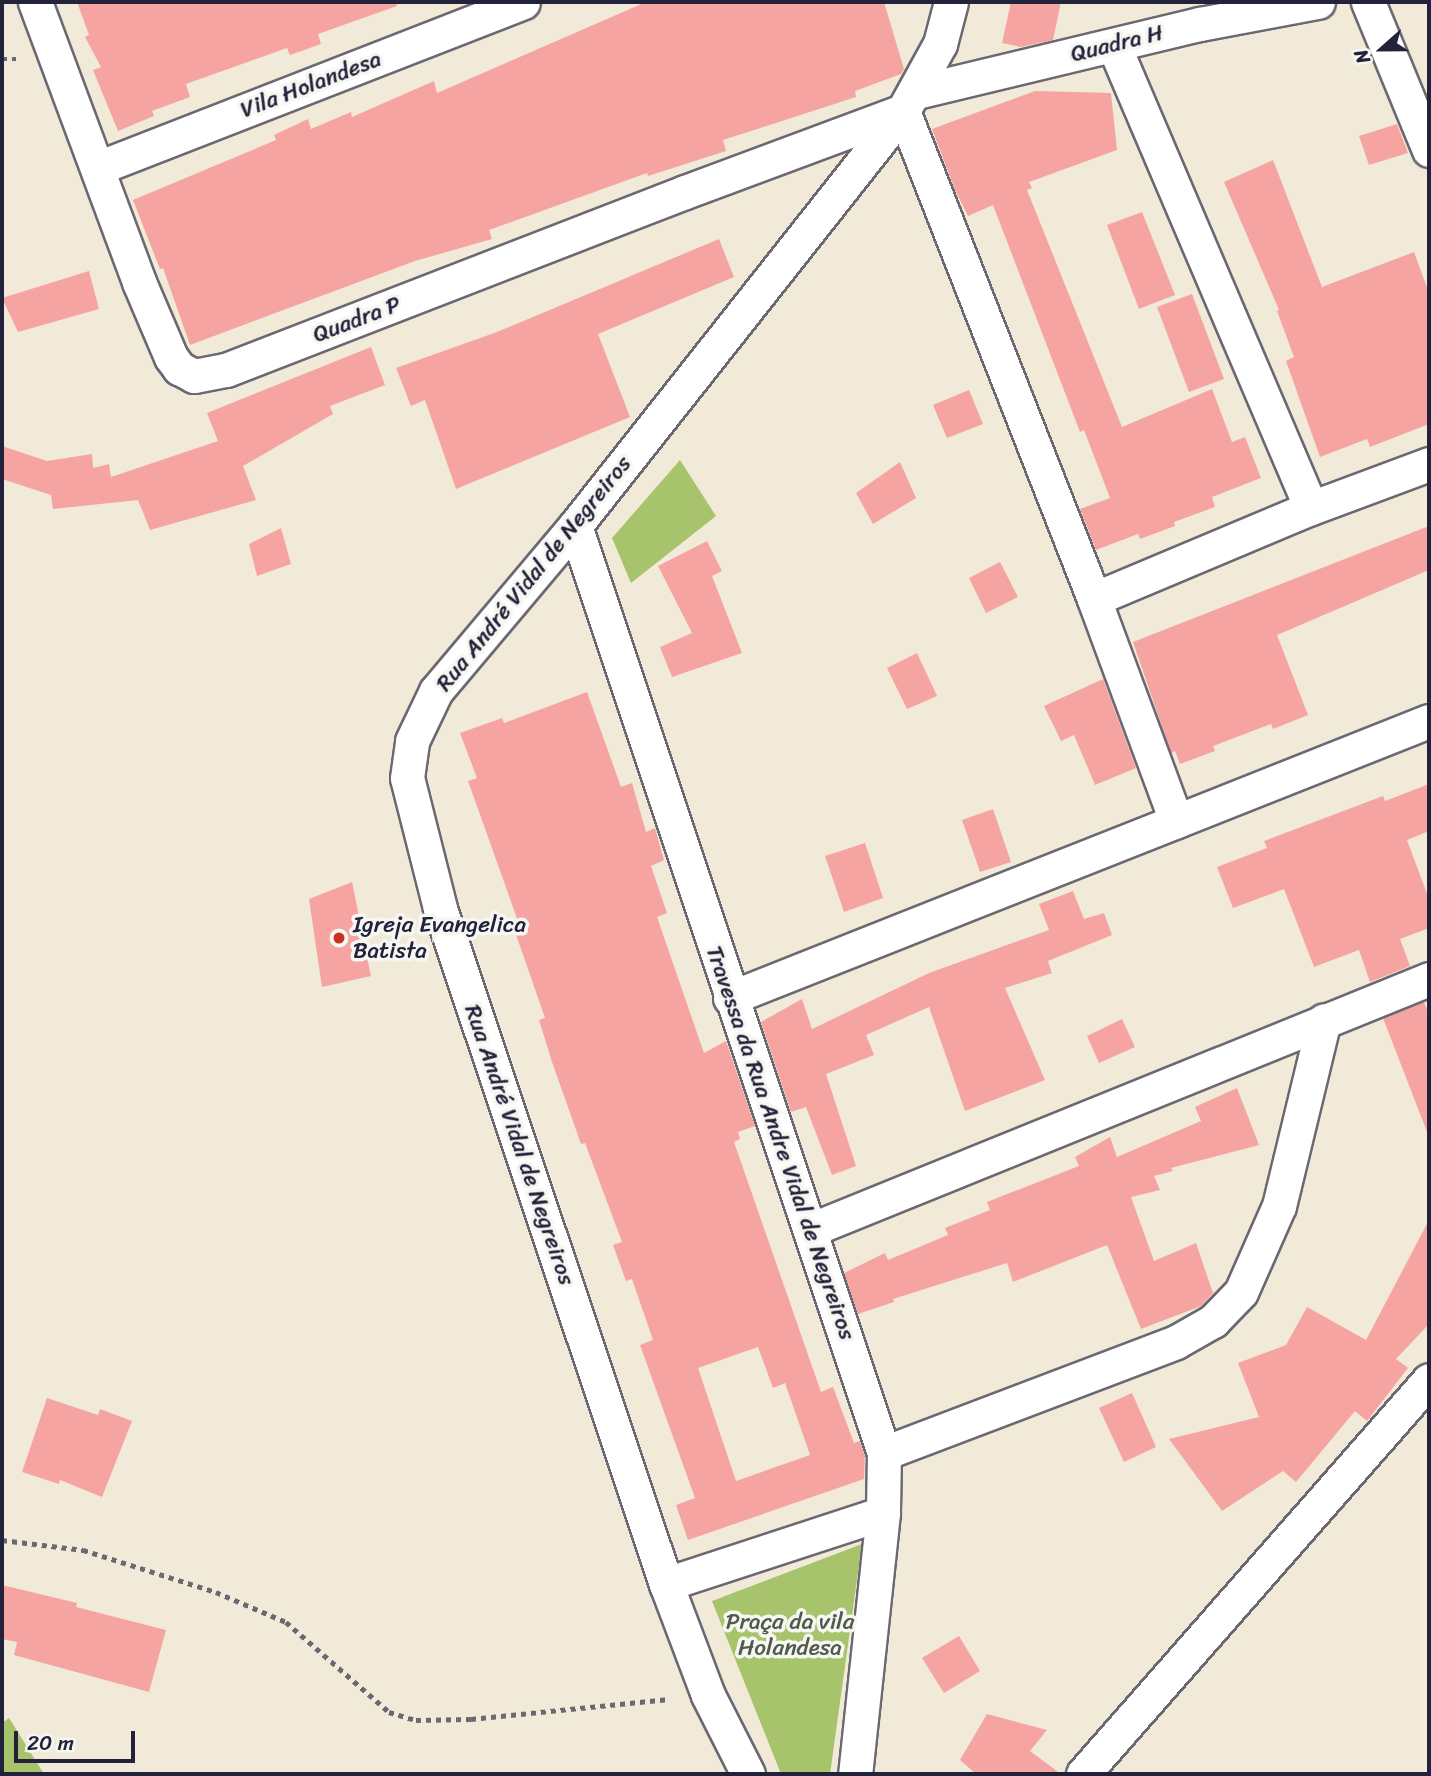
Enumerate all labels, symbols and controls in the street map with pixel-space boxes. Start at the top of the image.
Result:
north arrow [1347,14,1417,84]
street label: Quadra H [1068,19,1166,69]
text: N [1344,45,1380,69]
street label: Vila Holandesa [237,46,385,124]
street label: Quadra P [309,291,405,349]
street label: Rua André Vidal de Negreiros [430,451,638,697]
place label: Igreja Evangelica Batista [353,911,526,965]
marker: Igreja Evangelica Batista [331,930,347,946]
street label: Travessa da Rua Andre Vidal de Negreiros [699,941,861,1345]
street label: Rua André Vidal de Negreiros [458,1001,580,1289]
park label: Praça da vila Holandesa [726,1608,854,1662]
scale bar [18,1716,138,1760]
text: 20 m [27,1724,74,1762]

